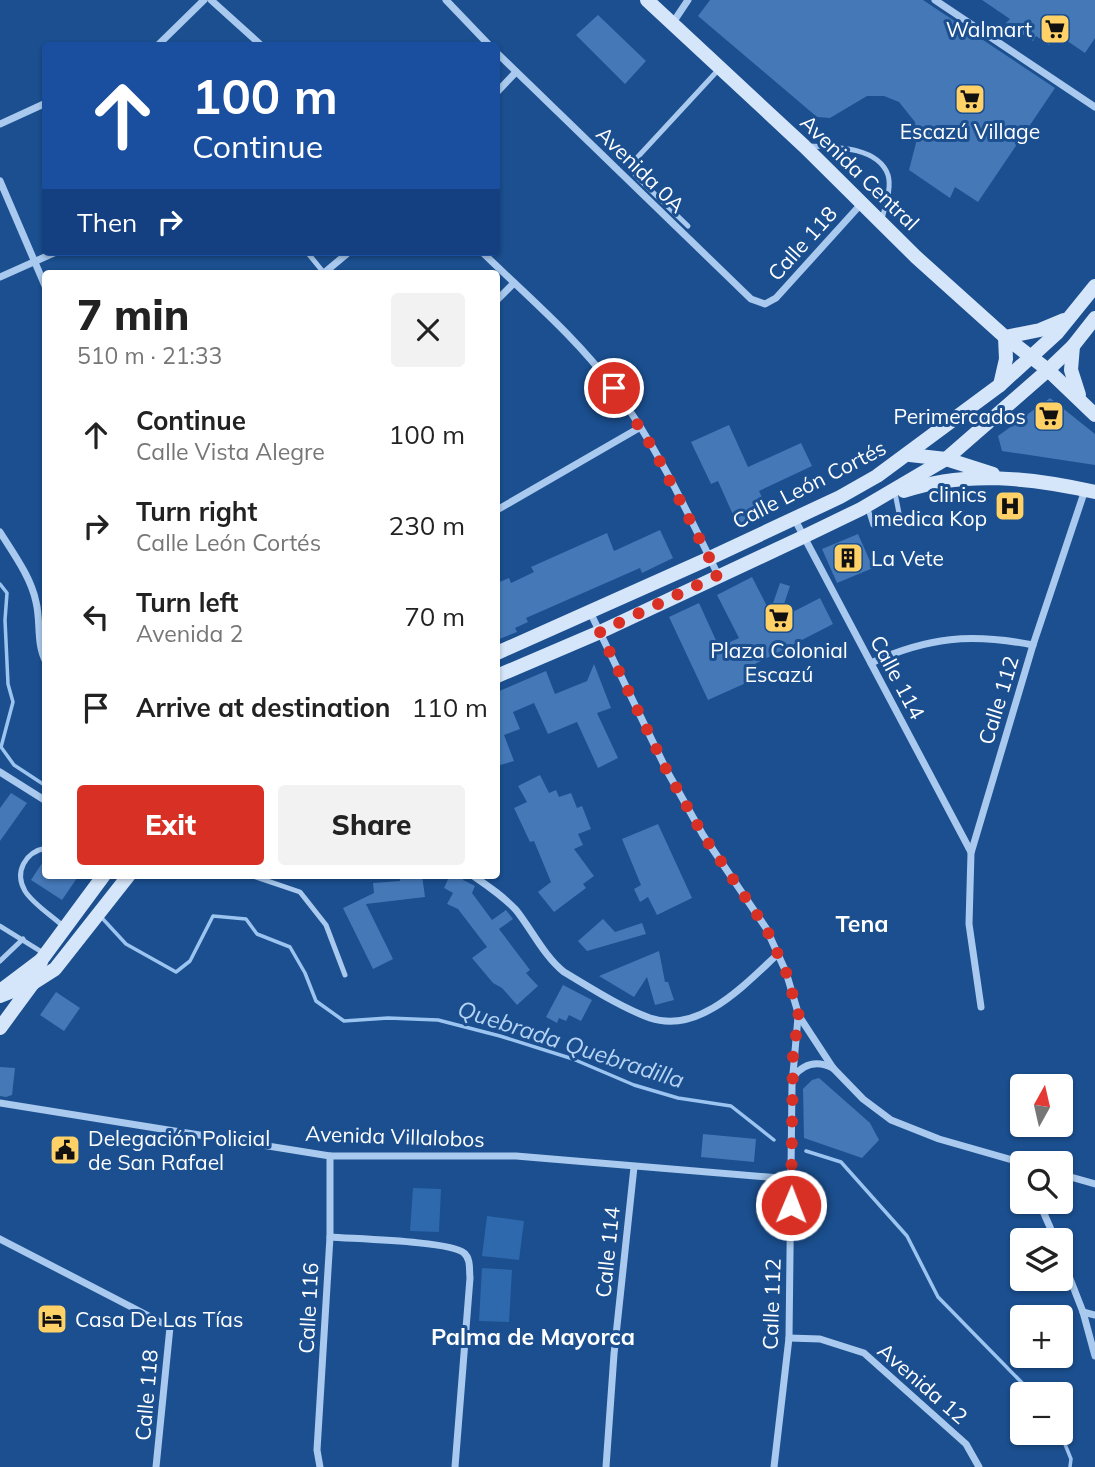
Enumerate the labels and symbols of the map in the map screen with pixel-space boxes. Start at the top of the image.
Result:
supermarket icon: Walmart [1038,12,1072,46]
place label: Walmart [946,16,1032,42]
supermarket icon: Escazú Village [953,82,987,116]
street label: Avenida Central [795,109,925,235]
place label: Escazú Village [900,118,1040,144]
street label: Avenida 0A [591,120,691,218]
street label: Calle 118 [762,200,842,286]
pin [584,358,644,418]
supermarket icon: Perimercados [1032,399,1066,433]
place label: Perimercados [893,403,1026,429]
street label: Calle León Cortés [728,434,890,534]
place label: clinics medica Kop [873,481,987,531]
hospital icon: clinics medica Kop [993,489,1027,523]
building icon: La Vete [831,541,865,575]
place label: La Vete [871,545,944,571]
supermarket icon: Plaza Colonial Escazú [762,601,796,635]
street label: Calle 114 [865,631,931,724]
place label: Plaza Colonial Escazú [710,637,848,687]
street label: Calle 112 [972,653,1024,747]
district label: Tena [835,909,889,938]
water label: Quebrada Quebradilla [454,994,688,1094]
north arrow [1010,1074,1073,1138]
street label: Avenida Villalobos [305,1120,485,1152]
place label: Delegación Policial de San Rafael [88,1125,270,1175]
public building icon: Delegación Policial de San Rafael [48,1133,82,1167]
position arrow [754,1168,828,1242]
street label: Calle 114 [589,1205,625,1299]
street label: Calle 112 [756,1258,786,1350]
street label: Calle 116 [293,1262,323,1354]
hotel icon: Casa De Las Tías [35,1302,69,1336]
place label: Casa De Las Tías [75,1306,243,1332]
district label: Palma de Mayorca [431,1322,635,1351]
street label: Avenida 12 [873,1337,973,1429]
street label: Calle 118 [129,1348,163,1442]

